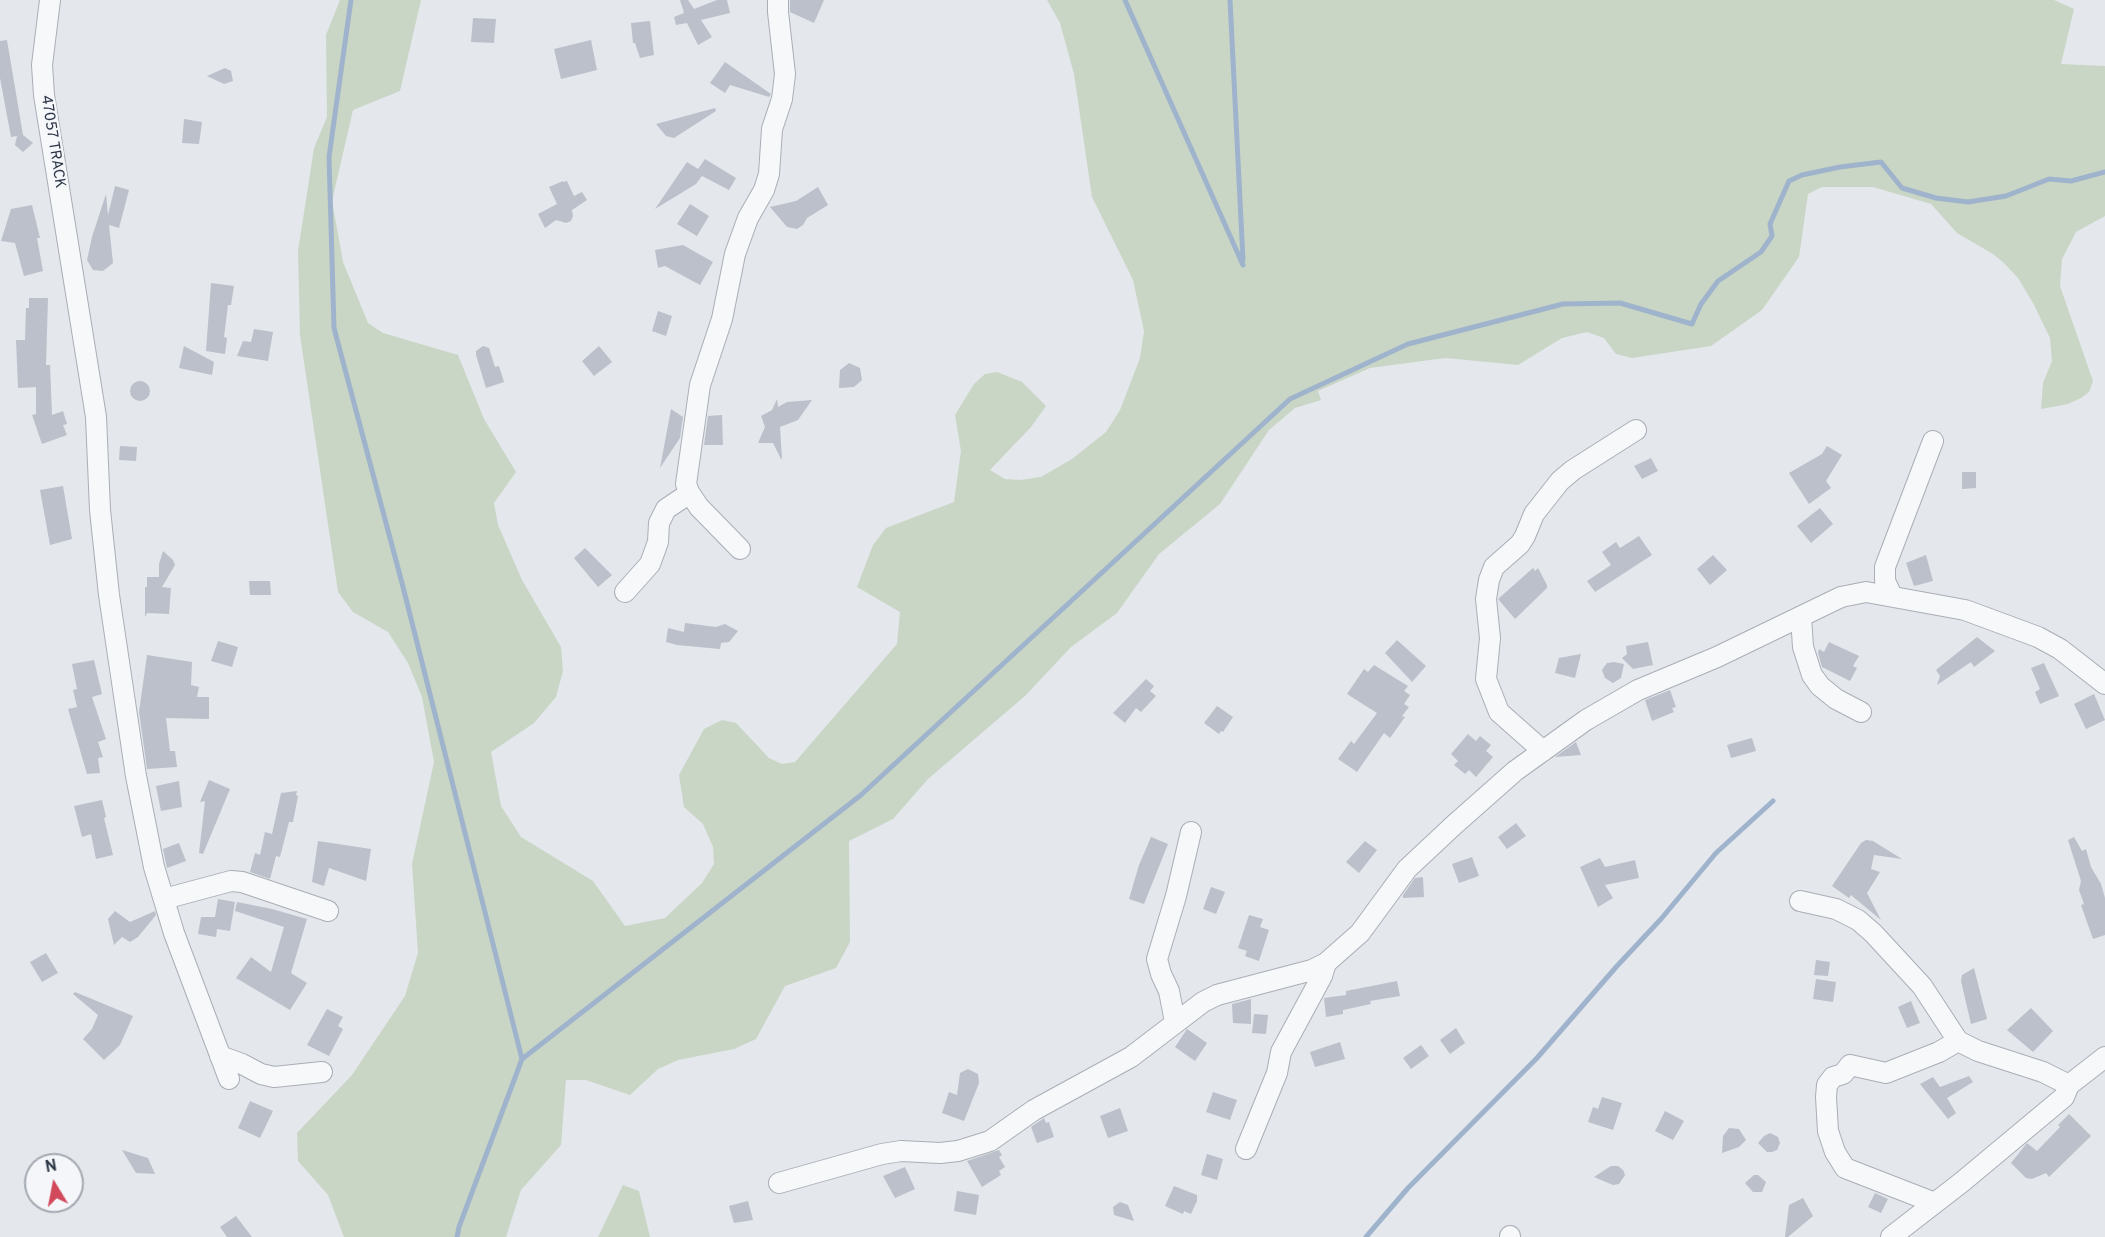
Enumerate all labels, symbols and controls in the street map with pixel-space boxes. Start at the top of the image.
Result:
street label: 47057 TRACK [36,94,68,190]
north arrow [24,1153,84,1213]
text: N [44,1156,59,1178]

